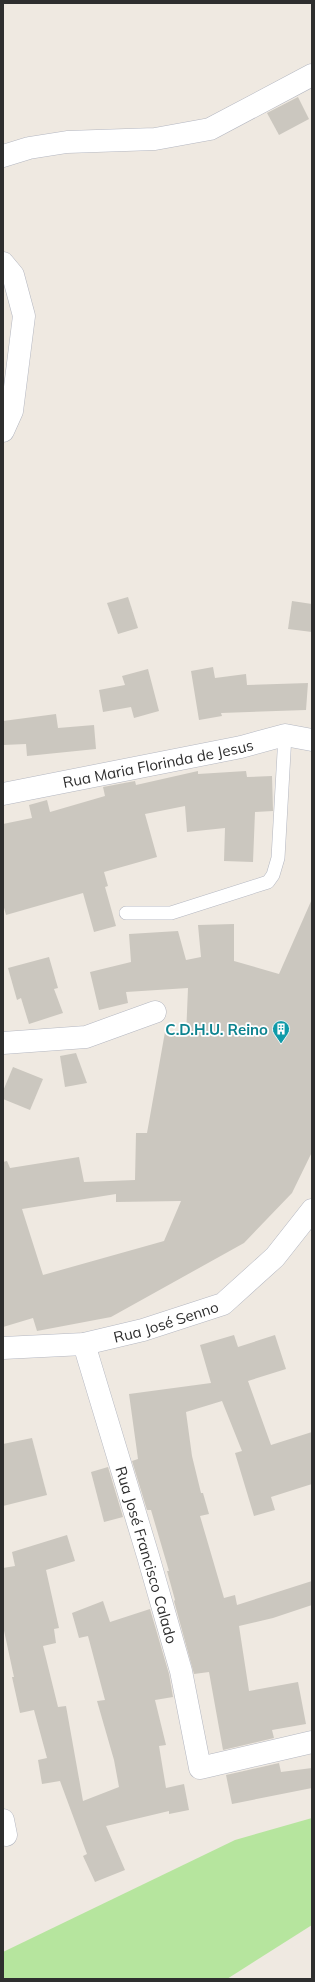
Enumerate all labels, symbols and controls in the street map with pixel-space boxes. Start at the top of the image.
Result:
street label: Rua Maria Florinda de Jesus [61,735,255,792]
building icon: C.D.H.U. Reino [271,1019,291,1044]
place label: C.D.H.U. Reino [165,1020,268,1039]
street label: Rua José Senno [112,1297,221,1346]
street label: Rua José Francisco Calado [112,1464,182,1646]

